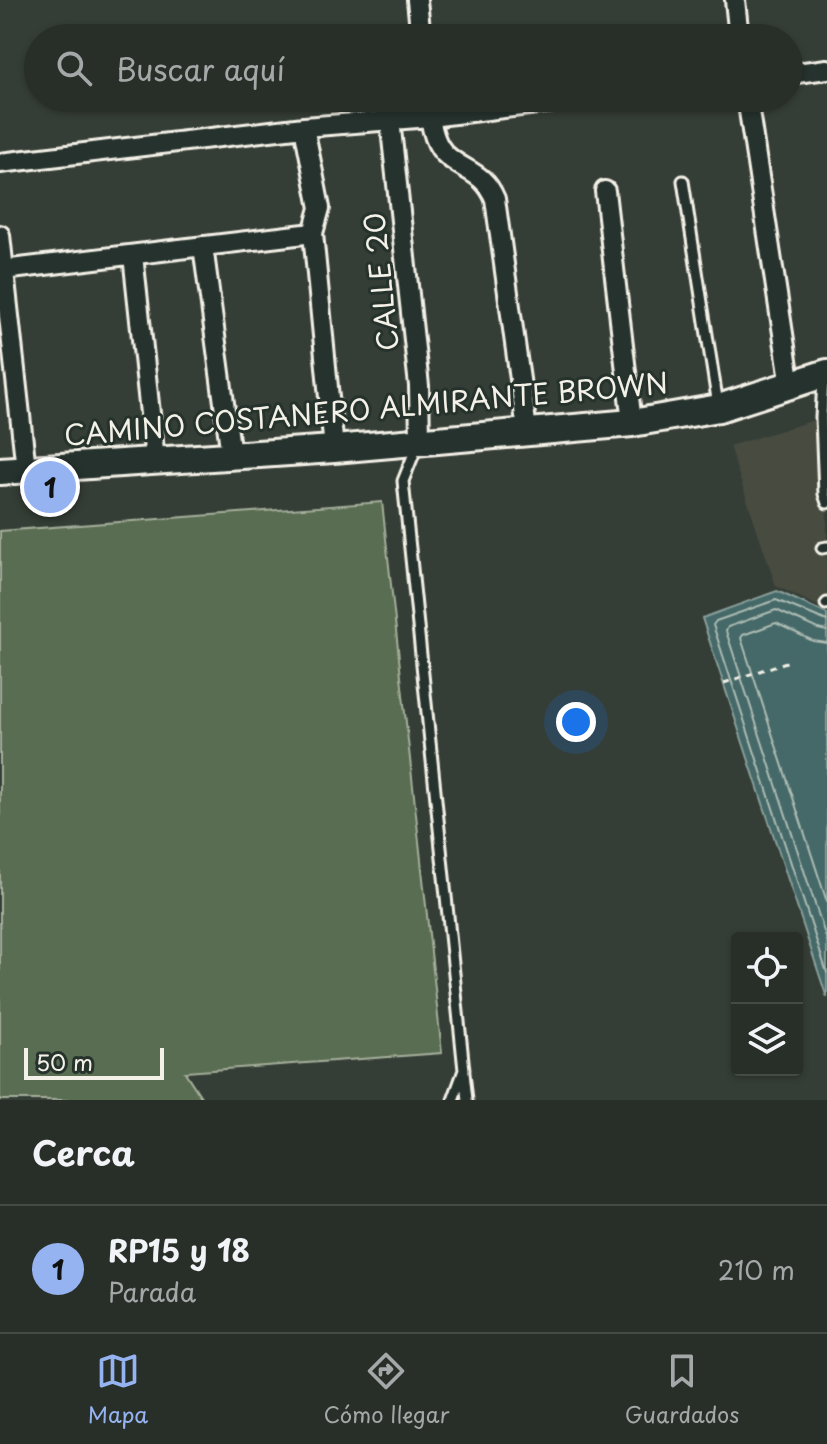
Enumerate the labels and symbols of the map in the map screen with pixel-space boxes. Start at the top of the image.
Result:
street label: CALLE 20 [351,211,409,353]
street label: CAMINO COSTANERO ALMIRANTE BROWN [62,360,670,456]
pin: 1 [24,457,76,517]
your location [556,702,596,742]
scale bar [24,1044,164,1080]

